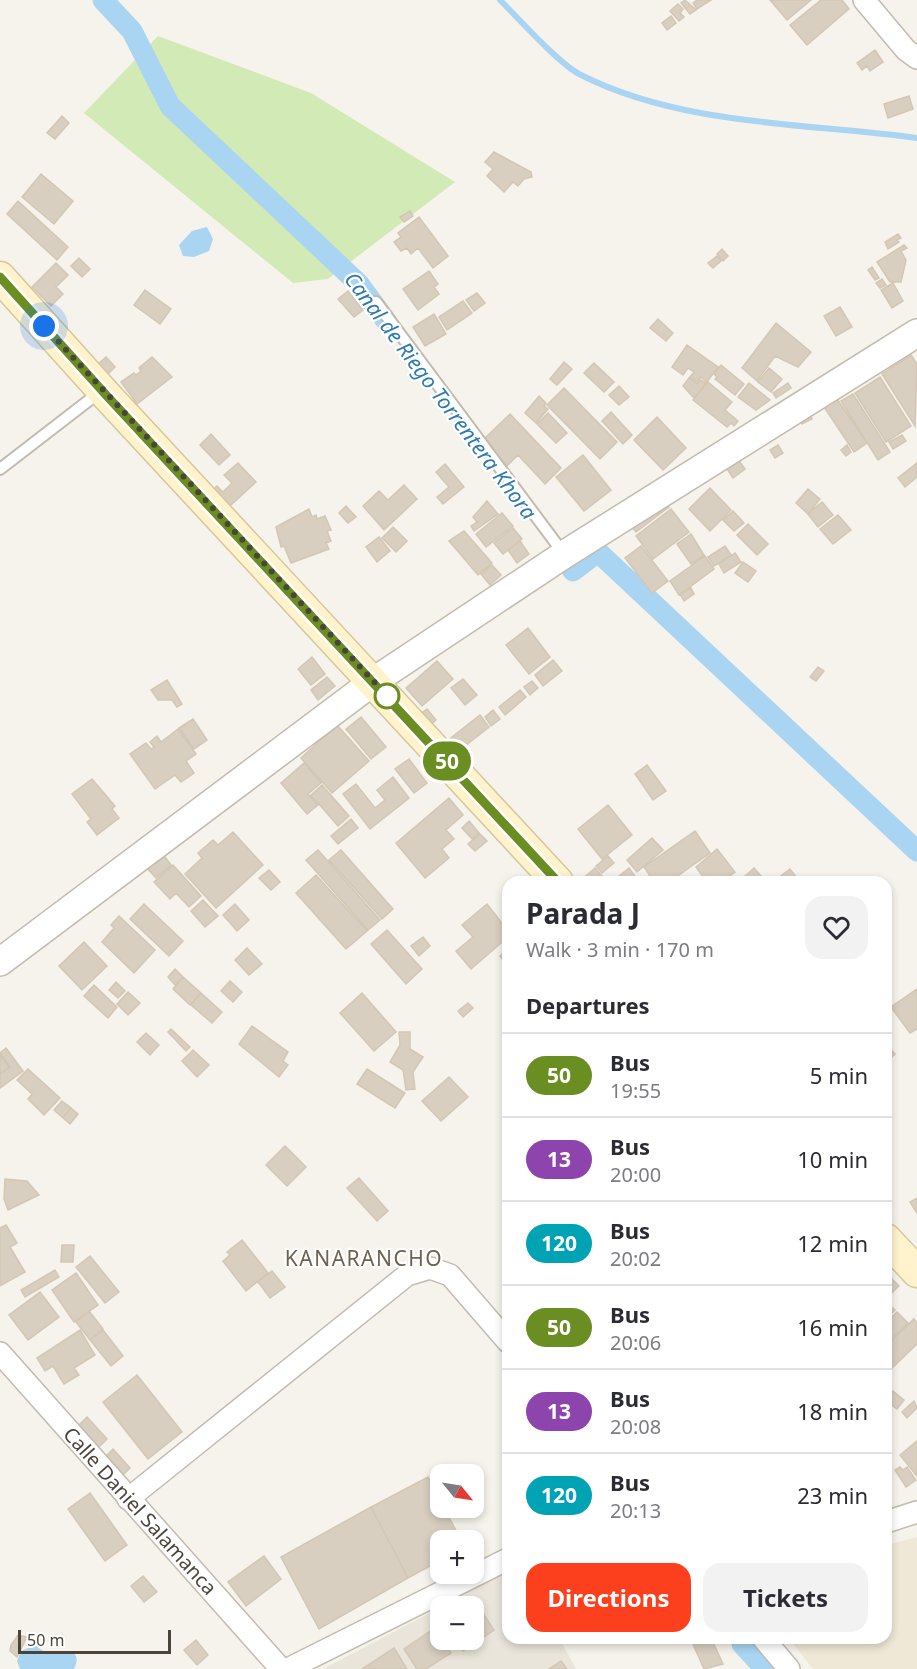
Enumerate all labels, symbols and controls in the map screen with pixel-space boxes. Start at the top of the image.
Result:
water label: Canal de Riego Torrentera Khora [338,266,543,525]
your location [29,311,59,341]
unlabelled marker [374,683,400,709]
line badge: 50 [420,742,474,780]
text: 50 [435,747,459,775]
text: Parada J [526,894,640,932]
button: heart [805,896,868,959]
text: Walk · 3 min · 170 m [526,936,714,963]
text: Departures [526,990,650,1020]
text: Bus [610,1047,650,1077]
text: 5 min [810,1060,868,1090]
text: 50 [547,1061,571,1089]
text: 19:55 [610,1077,661,1104]
text: Bus [610,1131,650,1161]
text: 10 min [797,1144,868,1174]
text: 13 [547,1145,571,1173]
text: 20:00 [610,1161,661,1188]
text: Bus [610,1215,650,1245]
text: 12 min [797,1228,868,1258]
text: 120 [541,1229,577,1257]
district label: KANARANCHO [285,1244,443,1272]
text: 20:02 [610,1245,661,1272]
text: Bus [610,1299,650,1329]
text: 16 min [797,1312,868,1342]
text: 50 [547,1313,571,1341]
text: 20:06 [610,1329,661,1356]
text: Bus [610,1383,650,1413]
text: 18 min [797,1396,868,1426]
text: 13 [547,1397,571,1425]
text: 20:08 [610,1413,661,1440]
street label: Calle Daniel Salamanca [58,1421,223,1600]
north arrow [430,1464,484,1518]
map controls [430,1464,484,1650]
text: Bus [610,1467,650,1497]
text: 23 min [797,1480,868,1510]
text: 120 [541,1481,577,1509]
text: 20:13 [610,1497,661,1524]
button: + [430,1530,484,1584]
button: Directions [526,1563,691,1632]
button: Tickets [703,1563,868,1632]
button: − [430,1596,484,1650]
scale bar [18,1627,171,1654]
text: 50 m [27,1629,64,1651]

